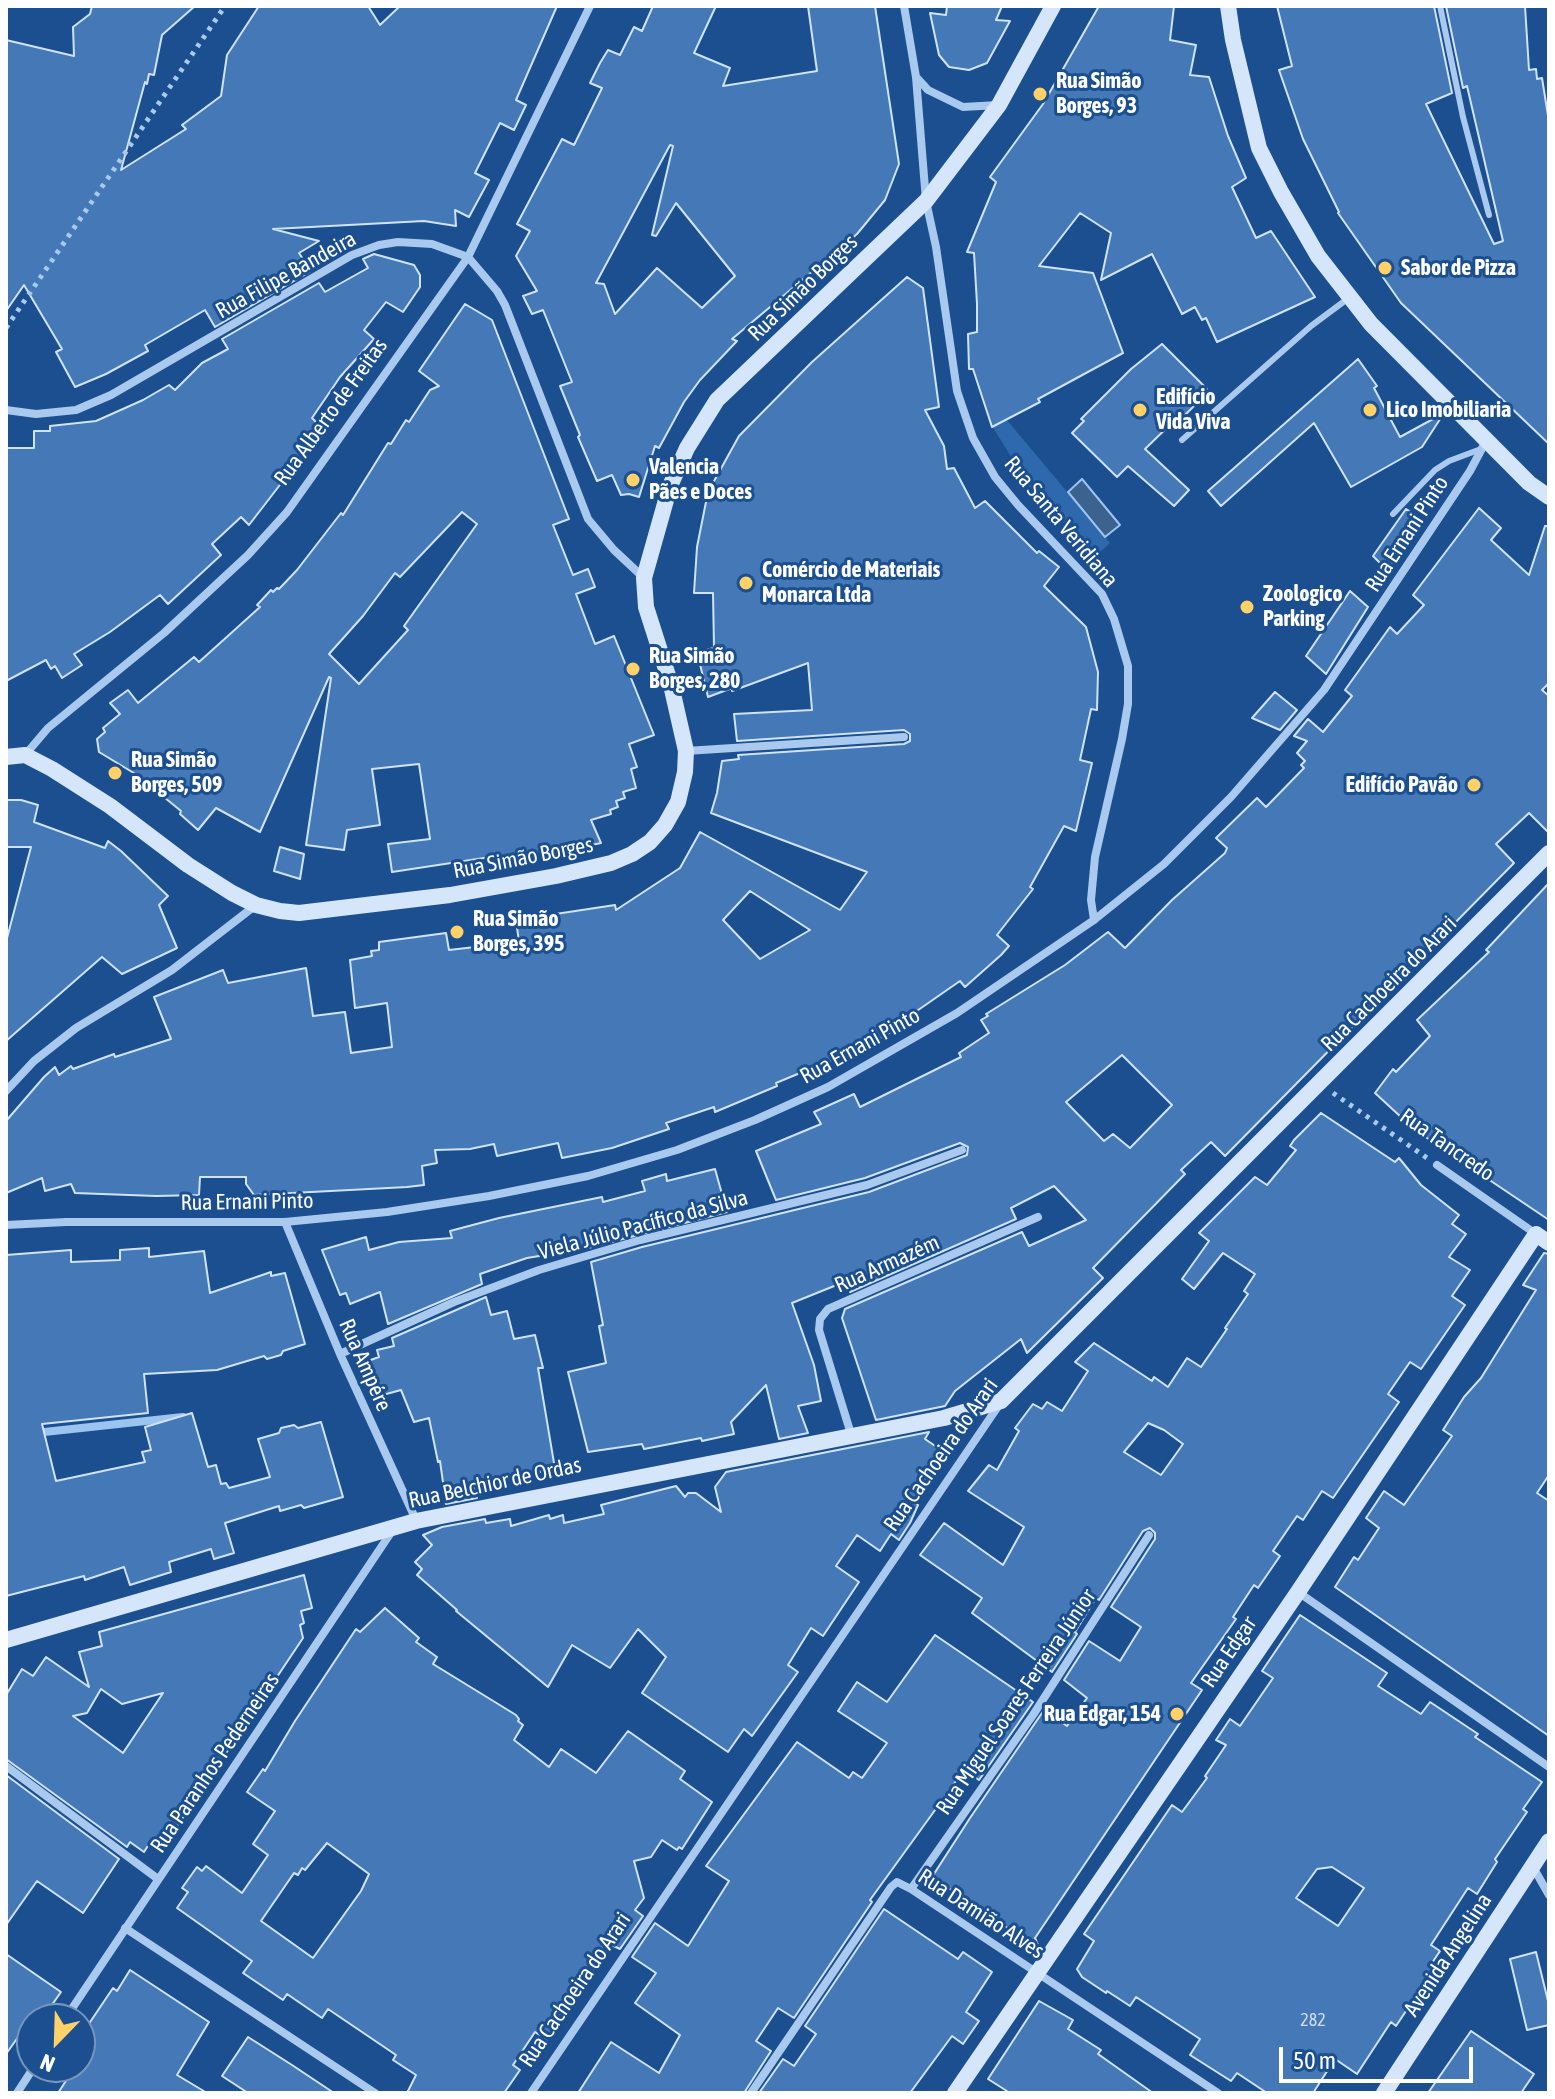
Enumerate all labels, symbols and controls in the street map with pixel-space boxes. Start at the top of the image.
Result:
place label: Rua Simão Borges, 93 [1056,68,1142,120]
marker: Rua Simão Borges, 93 [1031,85,1049,103]
street label: Rua Filipe Bandeira [211,226,361,324]
street label: Rua Simão Borges [743,229,863,347]
place label: Sabor de Pizza [1401,255,1516,281]
marker: Sabor de Pizza [1376,259,1394,277]
street label: Rua Alberto de Freitas [269,333,393,491]
place label: Edifício Vida Viva [1156,384,1230,436]
place label: Lico Imobiliaria [1386,397,1511,423]
marker: Edifício Vida Viva [1131,401,1149,419]
marker: Lico Imobiliaria [1361,401,1379,419]
street label: Rua Santa Veridiana [999,451,1123,593]
place label: Valencia Pães e Doces [649,454,752,506]
marker: Valencia Pães e Doces [624,471,642,489]
street label: Rua Ernani Pinto [1360,471,1454,597]
place label: Comércio de Materiais Monarca Ltda [762,557,940,608]
marker: Comércio de Materiais Monarca Ltda [737,574,755,592]
place label: Zoologico Parking [1263,581,1343,632]
marker: Zoologico Parking [1238,598,1256,616]
place label: Rua Simão Borges, 280 [649,643,740,694]
marker: Rua Simão Borges, 280 [624,660,642,678]
place label: Rua Simão Borges, 509 [131,747,222,798]
marker: Rua Simão Borges, 509 [106,764,124,782]
place label: Edifício Pavão [1345,772,1458,798]
marker: Edifício Pavão [1465,776,1483,794]
street label: Rua Simão Borges [451,831,595,885]
place label: Rua Simão Borges, 395 [473,906,564,958]
street label: Rua Cachoeira do Arari [1316,911,1462,1057]
marker: Rua Simão Borges, 395 [448,923,466,941]
street label: Rua Ernani Pinto [795,1002,925,1090]
street label: Rua Tancredo [1395,1103,1499,1187]
street label: Viela Júlio Pacífico da Silva [535,1184,751,1266]
street label: Rua Ernani Pinto [180,1188,314,1216]
street label: Rua Armazém [831,1229,943,1299]
street label: Rua Ampére [333,1315,397,1415]
street label: Rua Cachoeira do Arari [878,1373,1004,1537]
street label: Rua Belchior de Ordas [406,1452,584,1514]
street label: Rua Miguel Soares Ferreira Júnior [931,1584,1101,1820]
street label: Rua Edgar [1196,1611,1262,1693]
street label: Rua Paranhos Pederneiras [145,1668,285,1858]
place label: Rua Edgar, 154 [1044,1701,1161,1727]
marker: Rua Edgar, 154 [1168,1705,1186,1723]
street label: Rua Damião Alves [913,1863,1049,1965]
street label: Avenida Angelina [1398,1889,1498,2021]
street label: Rua Cachoeira do Arari [513,1908,637,2072]
north arrow [16,2003,96,2083]
house number: 282 [1300,2009,1326,2031]
scale bar [1283,2031,1477,2081]
text: 50 m [1293,2047,1336,2074]
text: N [36,2049,58,2078]

